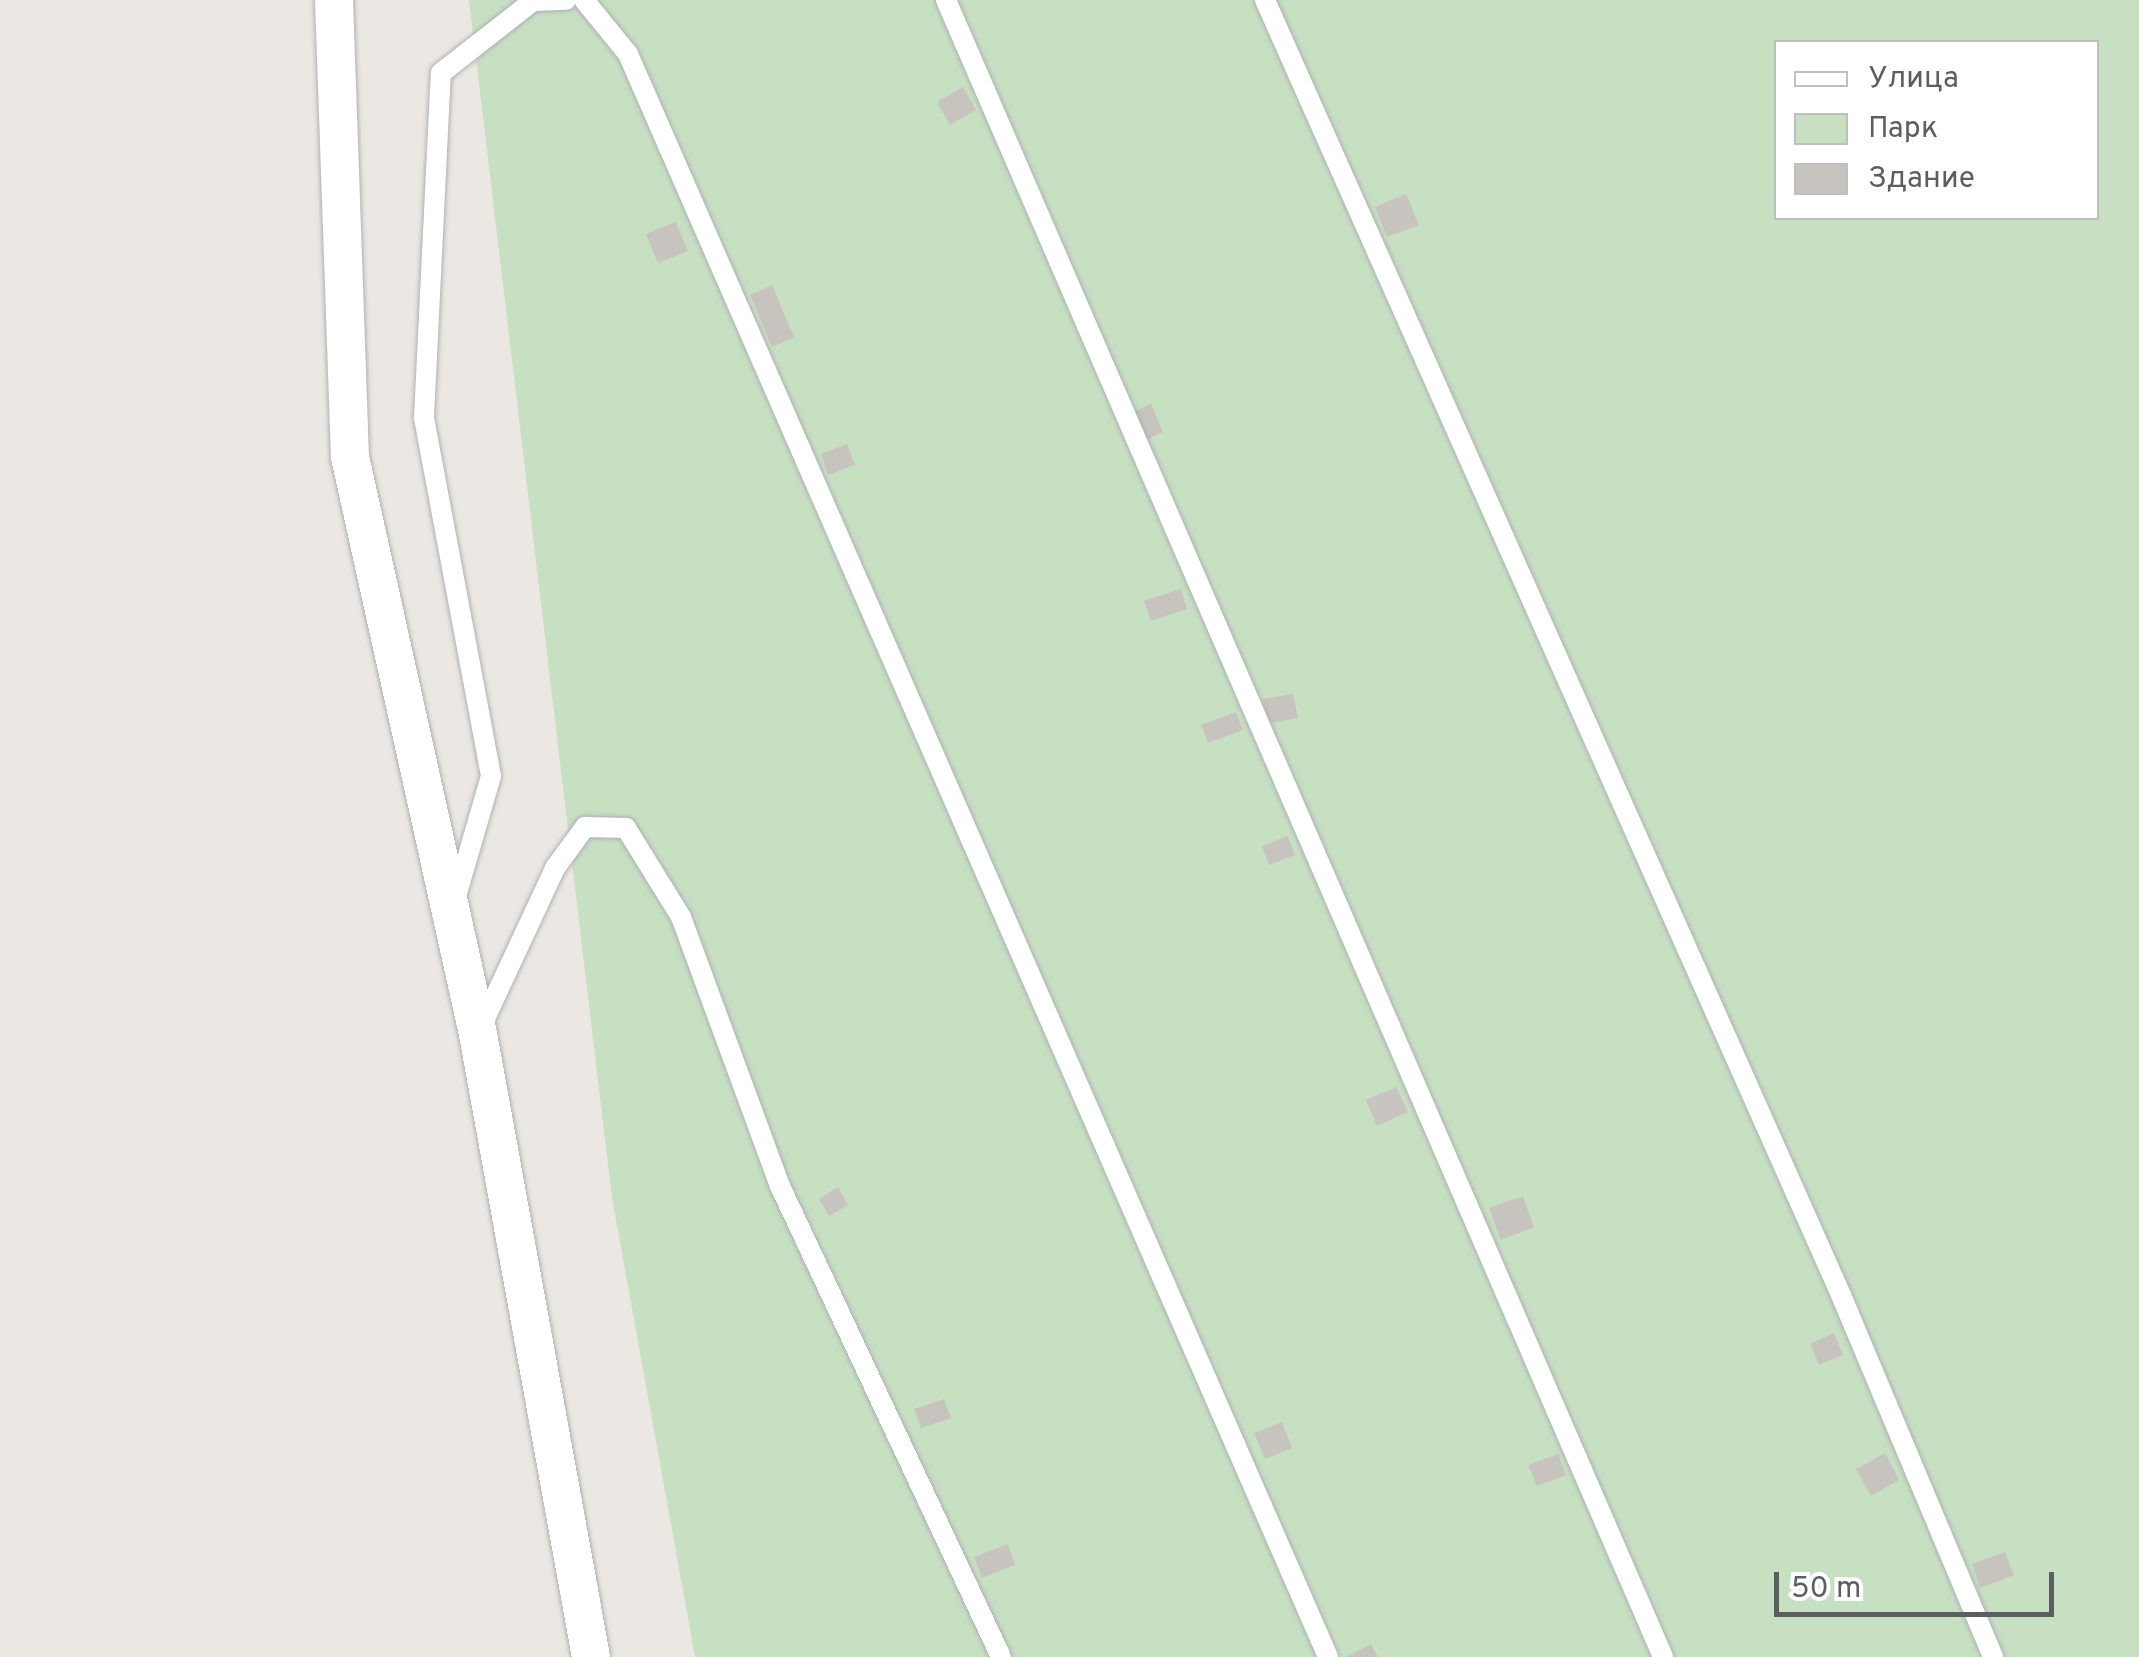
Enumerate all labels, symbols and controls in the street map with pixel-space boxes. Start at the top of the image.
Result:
legend [1774,40,2099,220]
text: Улица [1868,61,1959,98]
text: Парк [1868,111,1938,148]
text: Здание [1868,161,1975,198]
scale bar [1779,1552,2059,1614]
text: 50 m [1791,1571,1861,1608]

